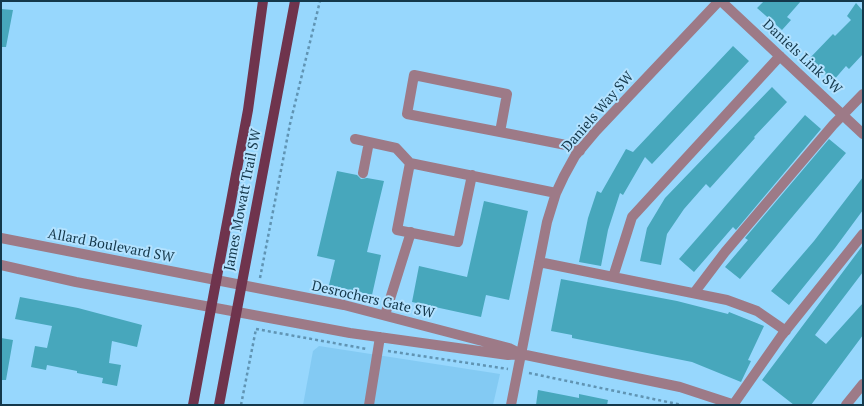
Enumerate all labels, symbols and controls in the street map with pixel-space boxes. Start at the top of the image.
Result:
street label: Daniels Link SW [759,16,845,98]
street label: Daniels Way SW [559,69,637,155]
street label: James Mowatt Trail SW [221,128,265,272]
street label: Allard Boulevard SW [46,226,176,266]
street label: Desrochers Gate SW [310,278,436,322]

